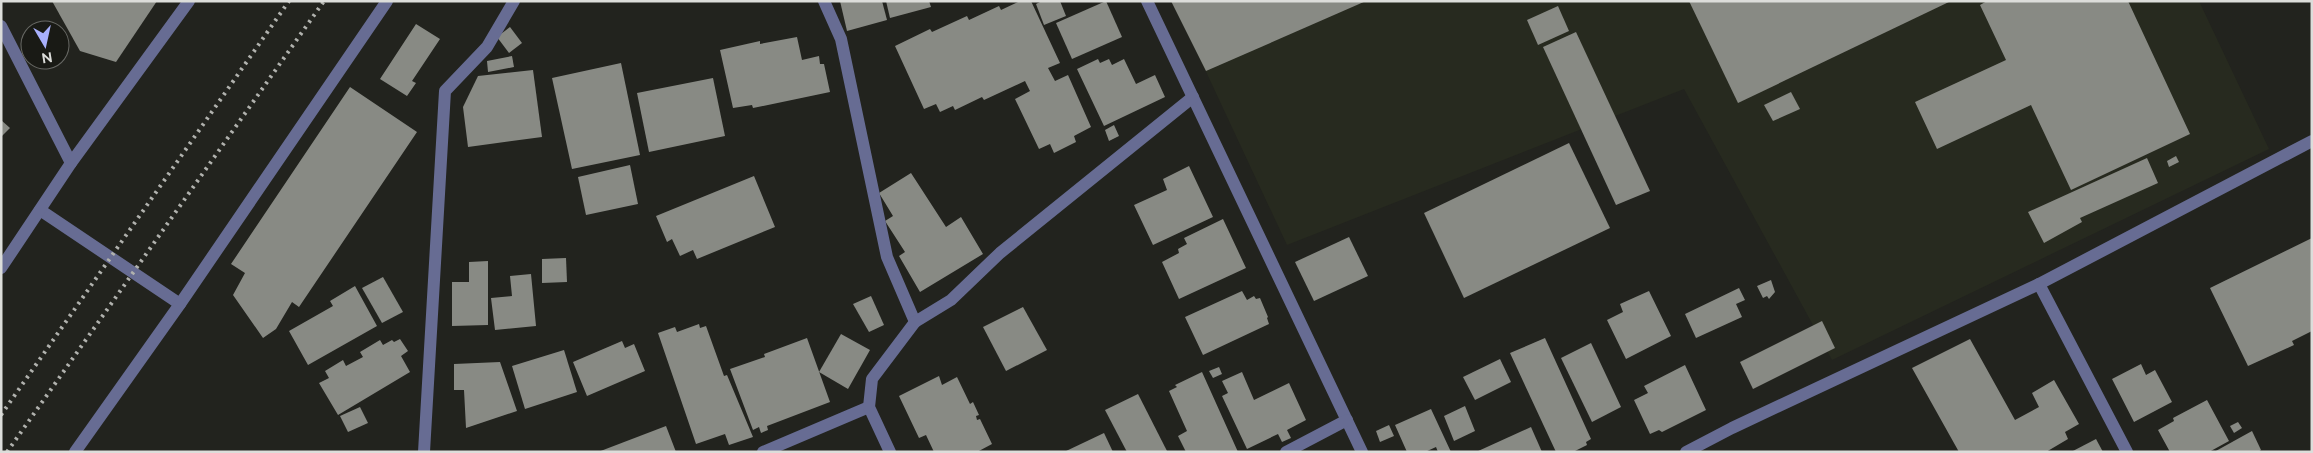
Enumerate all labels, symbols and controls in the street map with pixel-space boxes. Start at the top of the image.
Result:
north arrow [20,20,70,70]
text: N [41,49,54,67]

